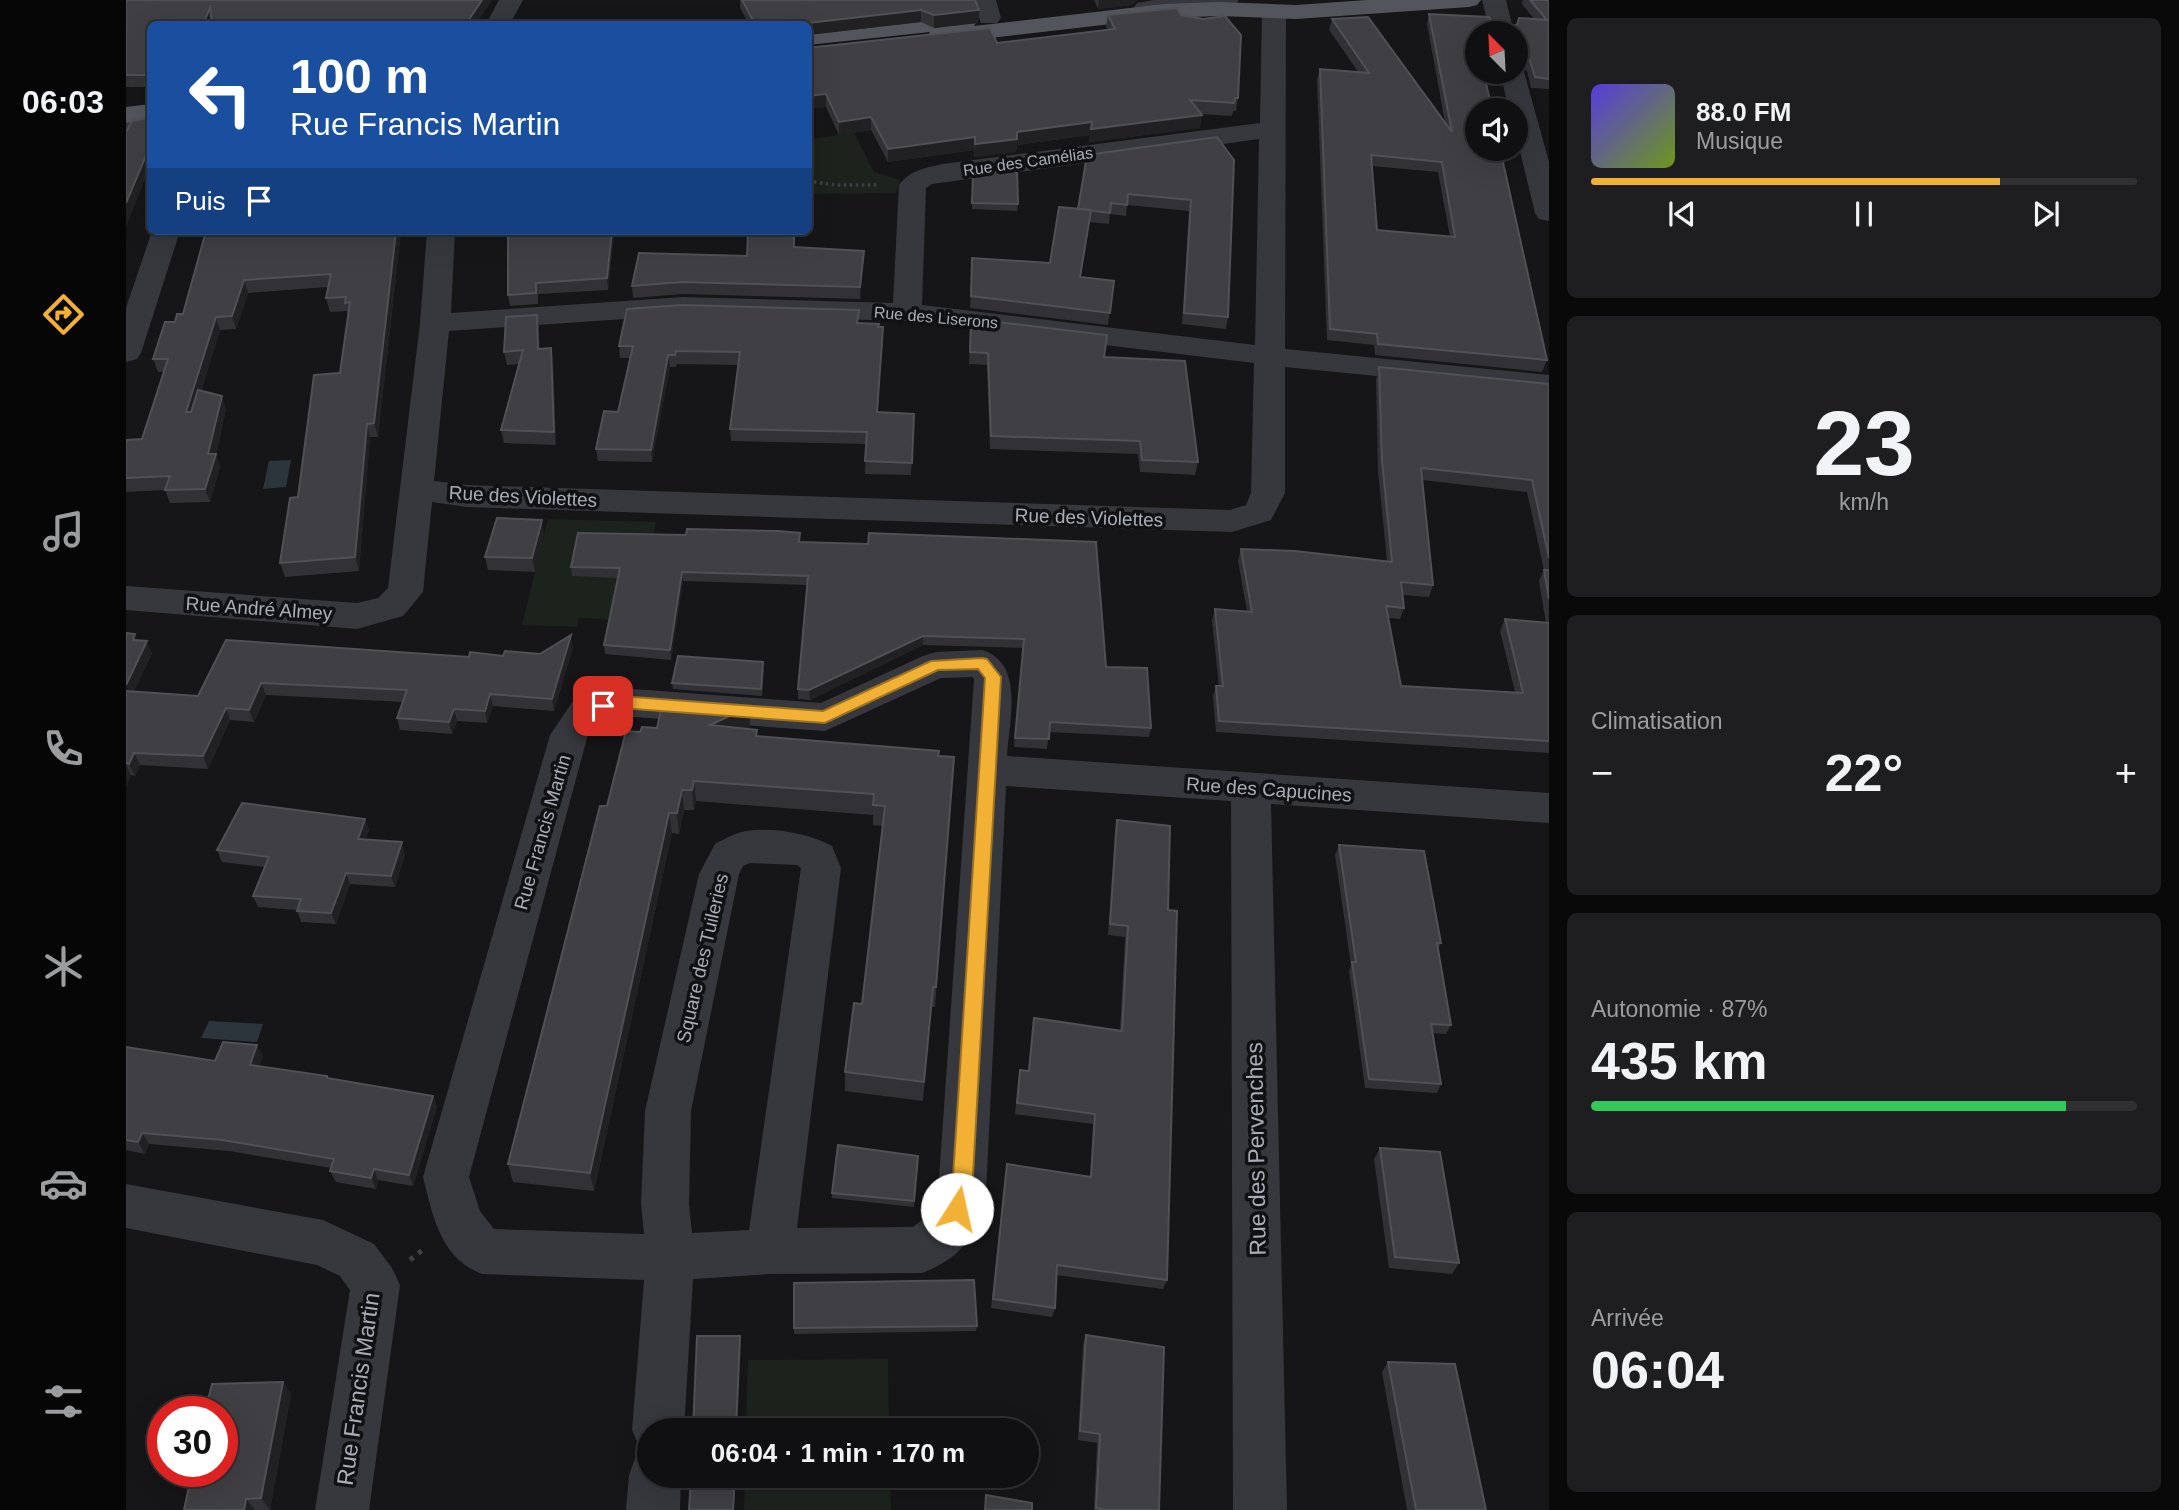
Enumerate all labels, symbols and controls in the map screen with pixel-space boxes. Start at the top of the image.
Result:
north arrow [1465,21,1528,84]
map controls [1465,21,1528,161]
icon: left [175,49,266,140]
text: 100 m [290,49,429,103]
text: 06:03 [22,84,104,120]
text: 88.0 FM [1696,97,1791,127]
button: sound [1465,98,1528,161]
text: Rue Francis Martin [290,106,560,142]
text: Musique [1696,128,1783,154]
street label: Rue des Camélias [962,144,1094,179]
icon: arrive [240,182,278,220]
text: Puis [175,186,226,216]
icon: previous [1663,195,1701,233]
icon: pause [1845,195,1883,233]
icon: next [2027,195,2065,233]
icon: directions [39,290,88,339]
street label: Rue des Liserons [873,304,999,331]
text: 23 [1813,393,1915,494]
street label: Rue des Violettes [448,482,598,511]
text: km/h [1839,489,1889,515]
street label: Rue des Violettes [1014,504,1164,531]
icon: music [39,507,88,556]
street label: Rue André Almey [185,593,333,624]
pin [573,676,633,736]
icon: arrive [584,687,622,725]
text: Climatisation [1591,708,1723,734]
icon: phone [39,724,88,773]
text: 22° [1825,744,1903,802]
street label: Rue Francis Martin [510,752,575,912]
text: − [1591,752,1613,794]
text: + [2115,752,2137,794]
street label: Rue des Capucines [1186,773,1352,806]
street label: Square des Tuileries [673,871,732,1045]
icon: climate [39,942,88,991]
text: Autonomie · 87% [1591,996,1767,1022]
text: 435 km [1591,1032,1767,1090]
street label: Rue des Pervenches [1241,1042,1271,1256]
icon: car [39,1159,88,1208]
position arrow [920,1172,994,1246]
street label: Rue Francis Martin [332,1291,384,1487]
text: Arrivée [1591,1305,1664,1331]
text: 06:04 [1591,1341,1724,1399]
icon: filters [39,1377,88,1426]
speed limit sign: 30 [147,1396,238,1487]
text: 06:04 · 1 min · 170 m [711,1438,965,1468]

